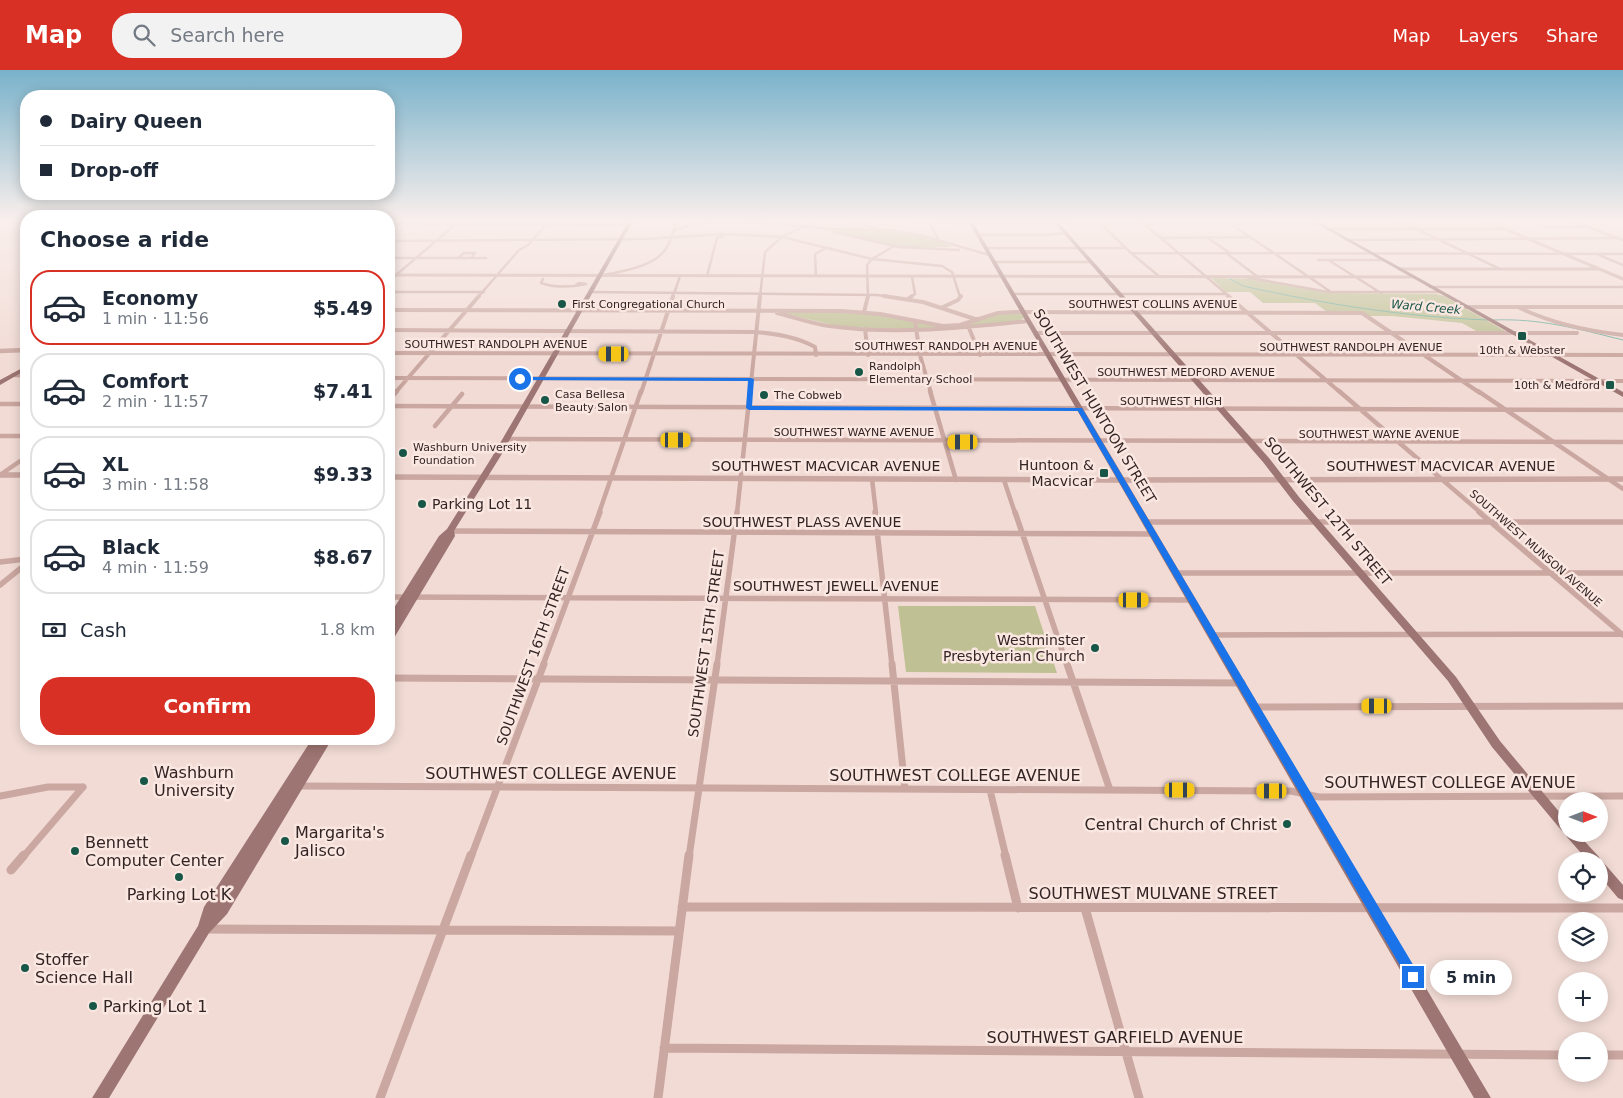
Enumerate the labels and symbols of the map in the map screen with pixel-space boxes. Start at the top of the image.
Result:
water label: Ward Creek [1391,297,1462,317]
marker: First Congregational Church [556,298,568,310]
place label: First Congregational Church [572,298,725,311]
street label: SOUTHWEST COLLINS AVENUE [1069,298,1237,311]
street label: SOUTHWEST HUNTOON STREET [1030,306,1160,506]
marker: 10th & Webster [1516,330,1528,342]
street label: SOUTHWEST RANDOLPH AVENUE [405,338,587,351]
street label: SOUTHWEST RANDOLPH AVENUE [855,340,1037,353]
street label: SOUTHWEST RANDOLPH AVENUE [1260,341,1442,354]
place label: 10th & Webster [1479,344,1566,357]
car [599,347,629,362]
place label: Randolph Elementary School [869,360,972,386]
marker: Randolph Elementary School [853,366,865,378]
street label: SOUTHWEST MEDFORD AVENUE [1097,366,1275,379]
route start [509,368,531,390]
place label: 10th & Medford [1514,379,1600,392]
marker: 10th & Medford [1604,379,1616,391]
place label: Casa Bellesa Beauty Salon [555,388,628,414]
marker: The Cobweb [758,389,770,401]
place label: The Cobweb [773,389,842,402]
marker: Casa Bellesa Beauty Salon [539,394,551,406]
street label: SOUTHWEST HIGH [1120,395,1222,408]
street label: SOUTHWEST WAYNE AVENUE [774,426,934,439]
street label: SOUTHWEST WAYNE AVENUE [1299,428,1459,441]
car [661,433,691,448]
street label: SOUTHWEST 12TH STREET [1261,434,1395,589]
car [948,435,978,450]
place label: Washburn University Foundation [413,441,527,467]
marker: Washburn University Foundation [397,447,409,459]
place label: Huntoon & Macvicar [1019,457,1094,489]
street label: SOUTHWEST MACVICAR AVENUE [712,458,940,474]
street label: SOUTHWEST MACVICAR AVENUE [1327,458,1555,474]
marker: Huntoon & Macvicar [1098,467,1110,479]
street label: SOUTHWEST MUNSON AVENUE [1467,487,1605,610]
place label: Parking Lot 11 [432,496,532,512]
marker: Parking Lot 11 [416,498,428,510]
street label: SOUTHWEST PLASS AVENUE [703,514,901,530]
street label: SOUTHWEST 15TH STREET [685,549,727,738]
street label: SOUTHWEST 16TH STREET [493,564,573,747]
street label: SOUTHWEST JEWELL AVENUE [733,578,939,594]
car [1119,593,1149,608]
place label: Westminster Presbyterian Church [943,632,1085,664]
marker: Westminster Presbyterian Church [1089,642,1101,654]
car [1362,699,1392,714]
place label: Washburn University [154,763,235,800]
street label: SOUTHWEST COLLEGE AVENUE [425,764,677,783]
street label: SOUTHWEST COLLEGE AVENUE [829,766,1081,785]
street label: SOUTHWEST COLLEGE AVENUE [1324,773,1576,792]
marker: Washburn University [138,775,150,787]
car [1165,783,1195,798]
car [1257,784,1287,799]
north arrow [1558,792,1608,842]
place label: Central Church of Christ [1085,815,1277,834]
marker: Central Church of Christ [1281,818,1293,830]
place label: Margarita's Jalisco [294,823,385,860]
place label: Bennett Computer Center [85,833,224,870]
marker: Margarita's Jalisco [279,835,291,847]
marker: Bennett Computer Center [69,845,81,857]
marker: Parking Lot K [173,871,185,883]
street label: SOUTHWEST MULVANE STREET [1029,884,1278,903]
place label: Parking Lot K [127,885,232,904]
place label: Stoffer Science Hall [35,950,133,987]
callout: 5 min [1430,960,1513,994]
marker: Stoffer Science Hall [19,962,31,974]
route end [1402,966,1424,988]
place label: Parking Lot 1 [103,997,207,1016]
marker: Parking Lot 1 [87,1000,99,1012]
street label: SOUTHWEST GARFIELD AVENUE [987,1028,1243,1047]

